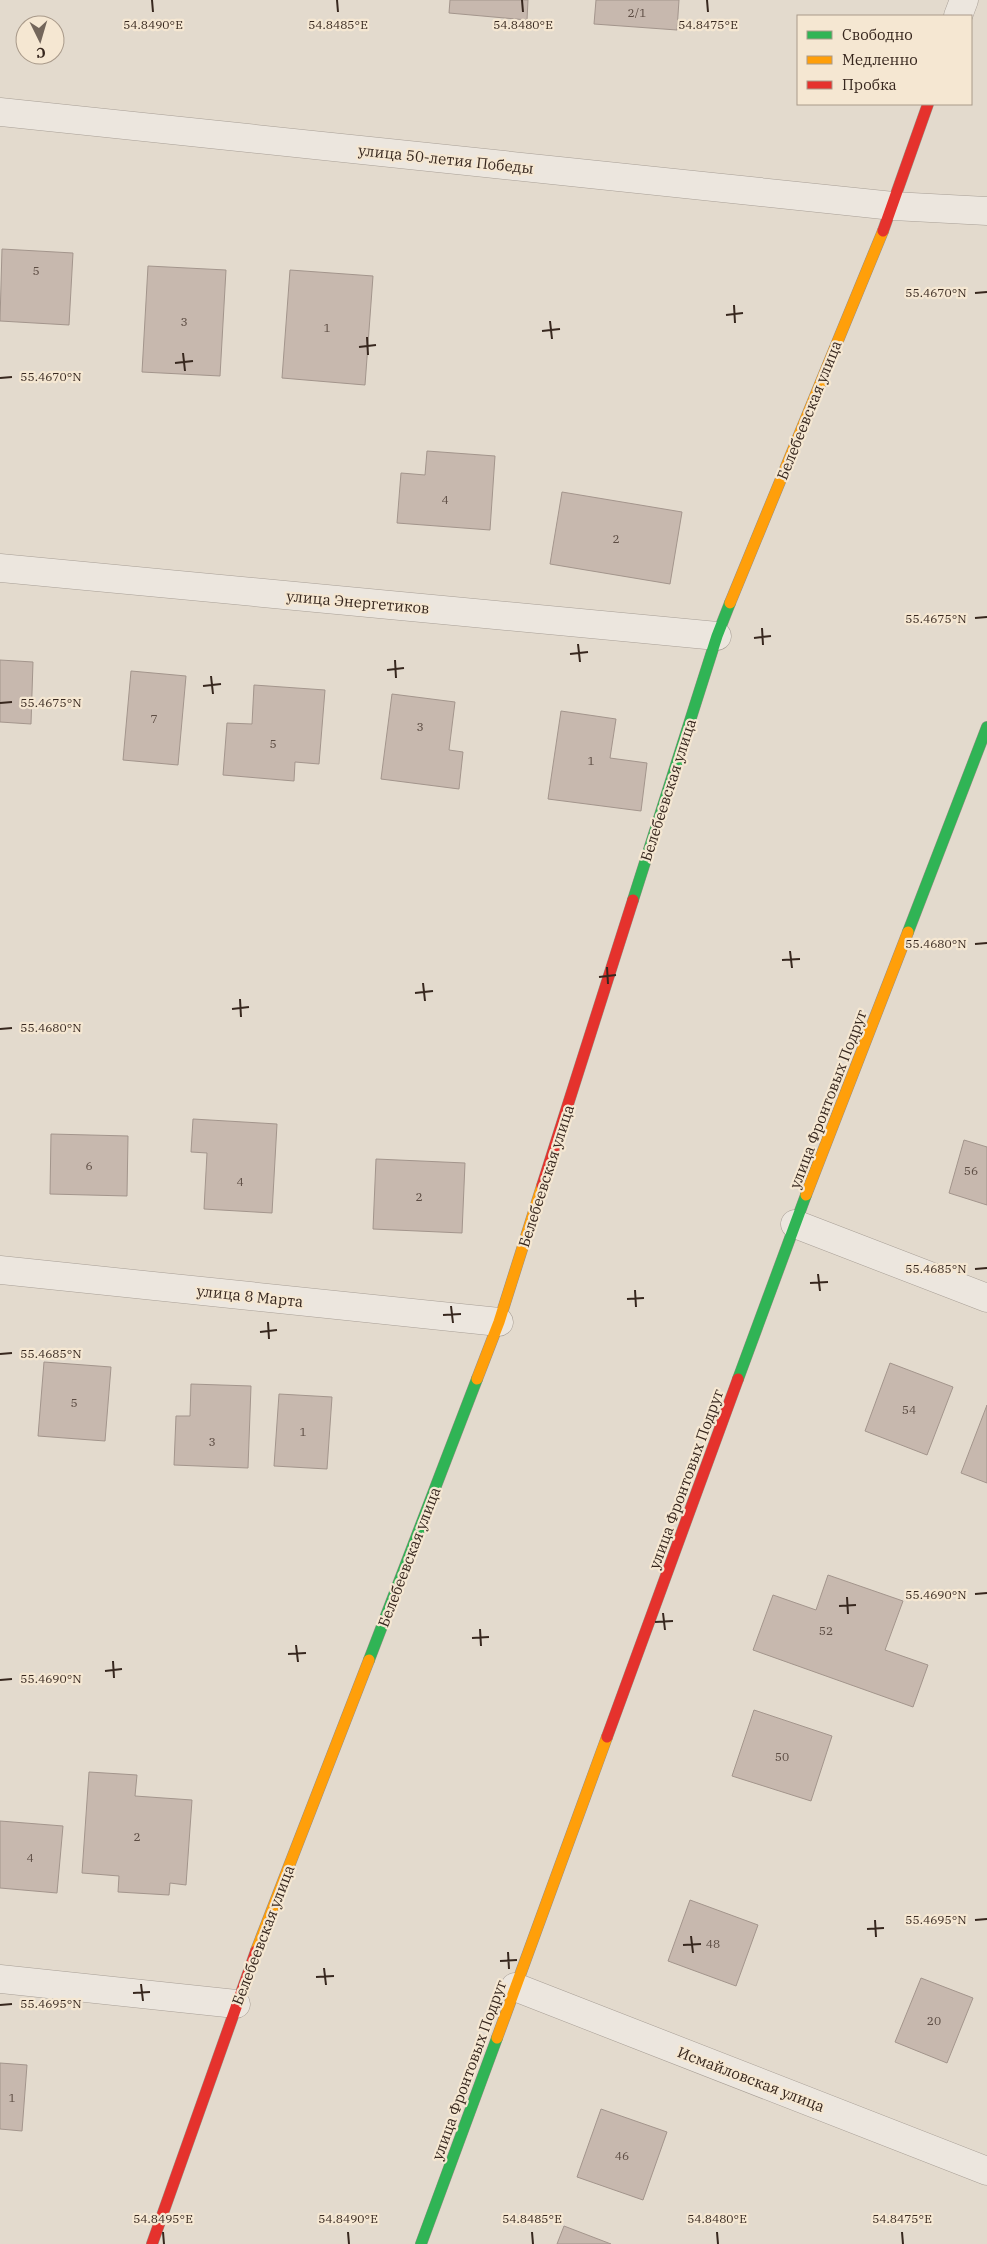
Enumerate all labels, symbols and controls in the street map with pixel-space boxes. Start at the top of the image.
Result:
house number: 2/1 [628,5,646,20]
north arrow [15,15,65,65]
legend [797,15,972,105]
text: 54.8490°E [123,17,183,32]
text: 54.8485°E [308,17,368,32]
text: 54.8480°E [493,17,553,32]
text: 54.8475°E [678,17,738,32]
text: Свободно [842,25,913,44]
text: С [36,44,47,62]
text: Медленно [842,50,918,69]
text: Пробка [842,75,897,94]
street label: улица 50-летия Победы [357,140,535,178]
house number: 5 [32,263,40,278]
text: 55.4670°N [905,285,967,300]
house number: 3 [180,314,188,329]
house number: 1 [323,320,331,335]
street label: Белебеевская улица [772,338,846,482]
text: 55.4670°N [20,369,82,384]
house number: 4 [441,492,449,507]
house number: 2 [612,531,620,546]
street label: улица Энергетиков [286,586,430,618]
text: 55.4675°N [905,611,967,626]
text: 55.4675°N [20,695,82,710]
house number: 7 [150,711,158,726]
street label: Белебеевская улица [636,716,700,864]
house number: 3 [416,719,424,734]
house number: 5 [269,736,277,751]
house number: 1 [587,753,595,768]
text: 55.4680°N [905,936,967,951]
street label: улица Фронтовых Подруг [785,1007,871,1191]
text: 55.4680°N [20,1020,82,1035]
street label: Белебеевская улица [514,1102,578,1250]
house number: 6 [85,1158,93,1173]
house number: 56 [964,1163,978,1178]
house number: 4 [236,1174,244,1189]
house number: 2 [415,1189,423,1204]
text: 55.4685°N [905,1261,967,1276]
street label: улица 8 Марта [196,1281,304,1311]
text: 55.4685°N [20,1346,82,1361]
street label: улица Фронтовых Подруг [645,1386,727,1572]
house number: 5 [70,1395,78,1410]
house number: 54 [902,1402,916,1417]
house number: 1 [299,1424,307,1439]
house number: 3 [208,1434,216,1449]
street label: Белебеевская улица [373,1484,445,1630]
text: 55.4690°N [905,1587,967,1602]
house number: 52 [819,1623,833,1638]
text: 55.4690°N [20,1671,82,1686]
house number: 50 [775,1749,789,1764]
house number: 2 [133,1829,141,1844]
house number: 4 [26,1850,34,1865]
street label: Белебеевская улица [227,1862,299,2008]
text: 55.4695°N [905,1912,967,1927]
house number: 48 [706,1936,720,1951]
street label: улица Фронтовых Подруг [428,1977,510,2163]
text: 55.4695°N [20,1996,82,2011]
house number: 20 [927,2013,941,2028]
street label: Исмайловская улица [675,2042,827,2116]
house number: 1 [8,2090,16,2105]
house number: 46 [615,2148,629,2163]
text: 54.8495°E [133,2211,193,2226]
text: 54.8490°E [318,2211,378,2226]
text: 54.8485°E [502,2211,562,2226]
text: 54.8480°E [687,2211,747,2226]
text: 54.8475°E [872,2211,932,2226]

